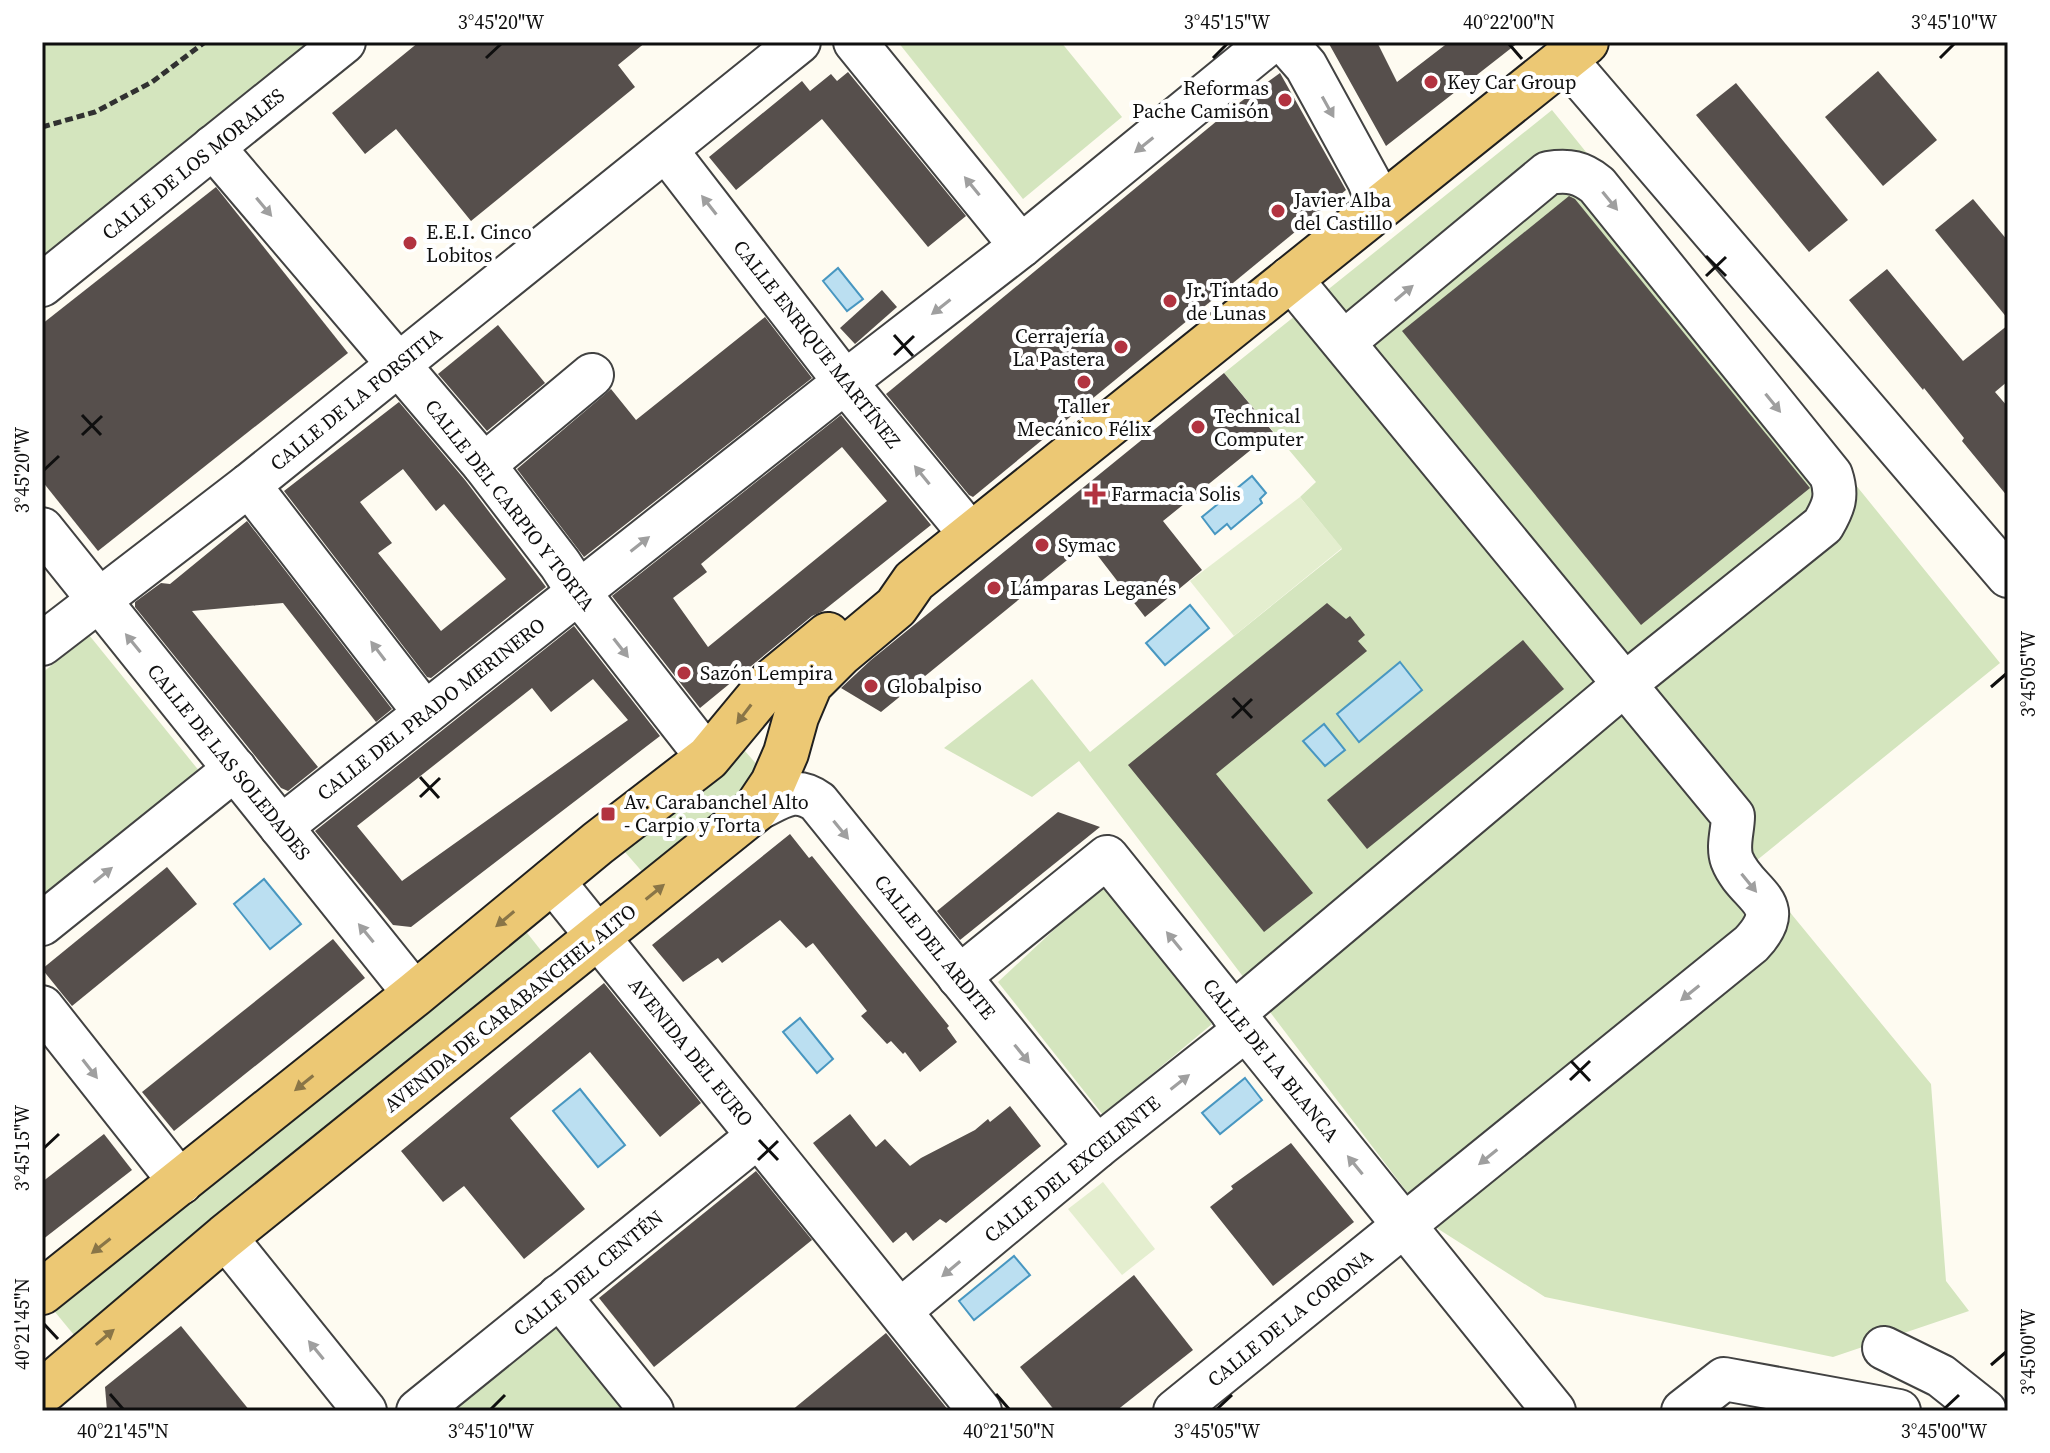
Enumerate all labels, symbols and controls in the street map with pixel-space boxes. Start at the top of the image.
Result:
text: 3°45'20"W [458,8,545,36]
text: 3°45'15"W [1184,8,1271,36]
text: 40°22'00"N [1463,8,1555,36]
text: 3°45'10"W [1911,8,1998,36]
place label: Key Car Group [1447,68,1576,96]
marker: Key Car Group [1422,73,1440,91]
place label: Reformas Pache Camisón [1132,74,1269,125]
street label: CALLE DE LOS MORALES [96,81,290,247]
marker: Reformas Pache Camisón [1276,91,1294,109]
one-way arrow [1321,95,1335,118]
one-way arrow [1135,136,1155,153]
one-way arrow [964,176,981,196]
place label: Javier Alba del Castillo [1293,186,1393,237]
one-way arrow [1601,190,1618,210]
one-way arrow [701,195,717,215]
one-way arrow [255,196,272,216]
marker: Javier Alba del Castillo [1269,202,1287,220]
place label: E.E.I. Cinco Lobitos [426,218,532,269]
marker: E.E.I. Cinco Lobitos [401,234,419,252]
street label: CALLE ENRIQUE MARTÍNEZ [727,234,907,454]
place label: Jr. Tintado de Lunas [1185,276,1279,327]
one-way arrow [1394,284,1415,301]
marker: Jr. Tintado de Lunas [1161,292,1179,310]
one-way arrow [931,299,952,315]
street label: CALLE DE LA FORSITIA [264,320,449,477]
place label: Cerrajería La Pastera [1012,322,1106,373]
marker: Cerrajería La Pastera [1112,338,1130,356]
marker: Taller Mecánico Félix [1075,373,1093,391]
place label: Taller Mecánico Félix [1017,392,1152,443]
street label: CALLE DEL CARPIO Y TORTA [418,393,602,617]
one-way arrow [1764,393,1781,413]
place label: Technical Computer [1214,402,1304,453]
marker: Technical Computer [1189,418,1207,436]
text: 3°45'20"W [8,426,36,513]
one-way arrow [914,466,931,486]
place label: Farmacia Solis [1111,480,1241,508]
marker: Farmacia Solis [1086,485,1104,503]
place label: Symac [1058,531,1116,559]
marker: Symac [1033,536,1051,554]
one-way arrow [630,537,650,553]
place label: Lámparas Leganés [1010,574,1176,602]
marker: Lámparas Leganés [985,579,1003,597]
street label: CALLE DEL PRADO MERINERO [311,611,551,807]
text: 3°45'05"W [2014,630,2042,717]
one-way arrow [126,633,142,653]
one-way arrow [613,637,629,658]
one-way arrow [370,641,386,662]
street label: CALLE DE LAS SOLEDADES [141,658,317,866]
place label: Sazón Lempira [700,659,834,687]
marker: Sazón Lempira [675,664,693,682]
place label: Globalpiso [887,672,982,700]
marker: Globalpiso [862,677,880,695]
one-way arrow [737,704,753,724]
place label: Av. Carabanchel Alto - Carpio y Torta [624,788,809,839]
marker: Av. Carabanchel Alto - Carpio y Torta [599,805,617,823]
one-way arrow [832,820,849,840]
one-way arrow [93,867,113,884]
street label: CALLE DEL ARDITE [868,869,1002,1025]
one-way arrow [1740,873,1756,893]
one-way arrow [645,884,665,901]
street label: AVENIDA DE CARABANCHEL ALTO [378,897,642,1119]
one-way arrow [496,910,516,927]
one-way arrow [358,923,375,943]
one-way arrow [1167,931,1183,951]
street label: AVENIDA DEL EURO [622,972,760,1132]
street label: CALLE DE LA BLANCA [1196,972,1346,1148]
one-way arrow [1680,985,1700,1001]
one-way arrow [1013,1044,1030,1065]
one-way arrow [82,1059,98,1079]
one-way arrow [1170,1074,1190,1090]
one-way arrow [294,1075,314,1091]
street label: CALLE DEL EXCELENTE [978,1089,1166,1249]
text: 3°45'15"W [8,1104,36,1191]
one-way arrow [1478,1149,1498,1165]
one-way arrow [1347,1154,1364,1175]
street label: CALLE DEL CENTÉN [507,1204,669,1342]
one-way arrow [91,1237,111,1253]
street label: CALLE DE LA CORONA [1201,1242,1379,1394]
one-way arrow [941,1260,961,1277]
text: 40°21'45"N [8,1278,36,1370]
text: 3°45'00"W [2014,1308,2042,1395]
one-way arrow [94,1329,114,1346]
one-way arrow [308,1340,325,1360]
text: 40°21'45"N [77,1417,169,1445]
text: 3°45'10"W [448,1417,535,1445]
text: 40°21'50"N [963,1417,1055,1445]
text: 3°45'05"W [1174,1417,1261,1445]
text: 3°45'00"W [1901,1417,1988,1445]

